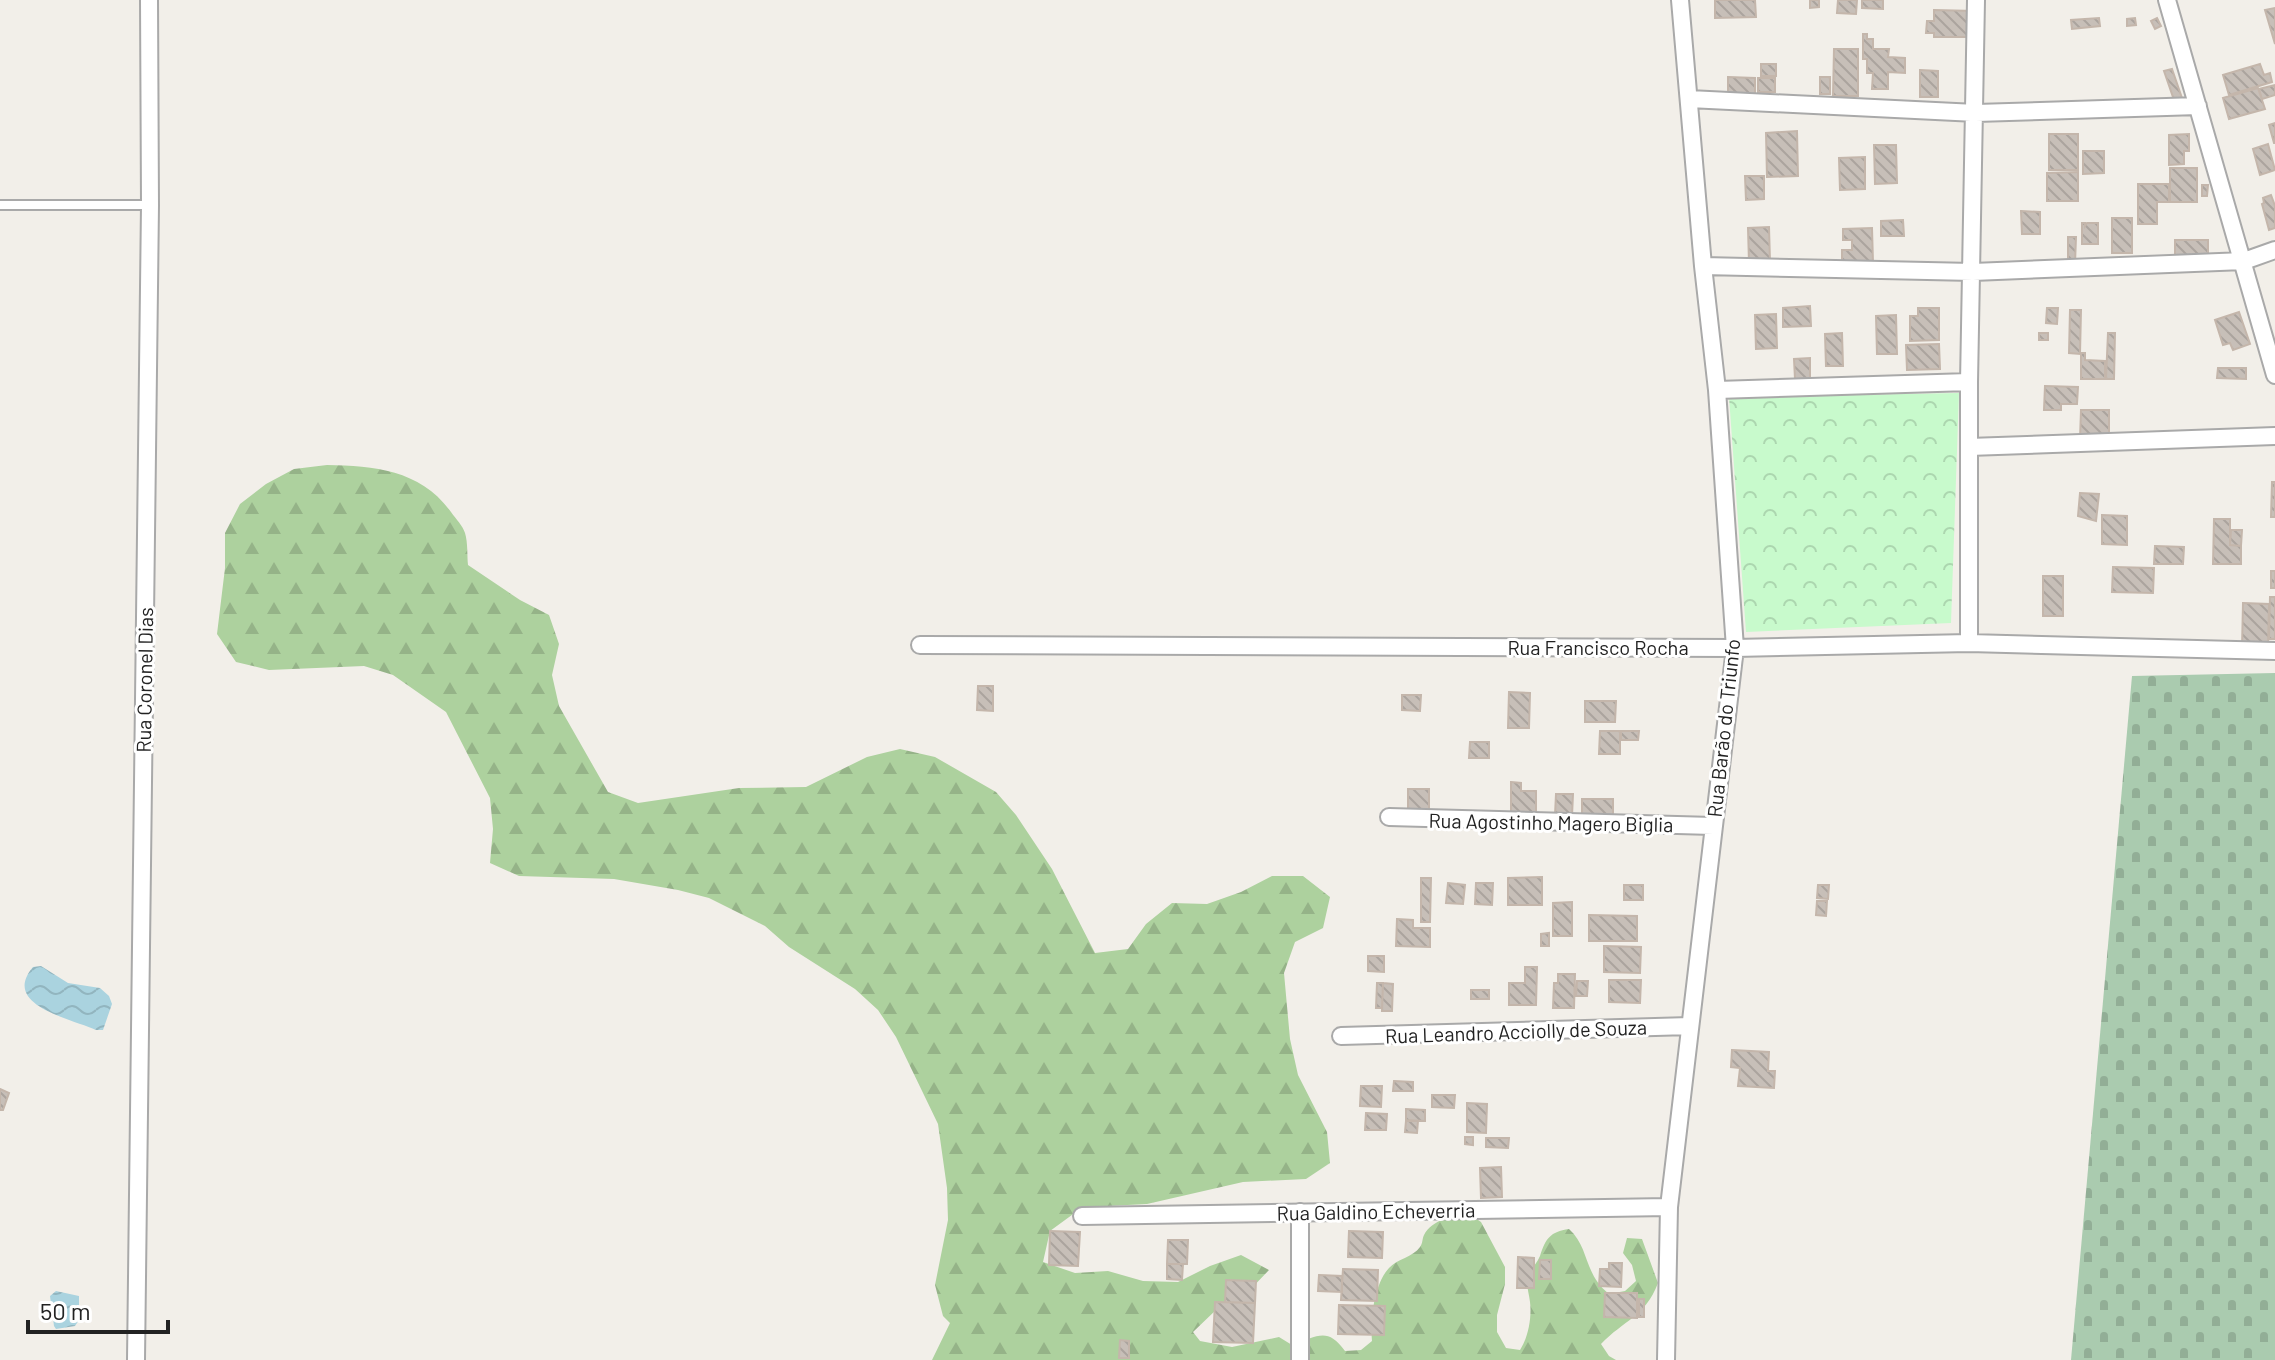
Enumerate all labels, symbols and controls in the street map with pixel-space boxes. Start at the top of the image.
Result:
street label: Rua Coronel Dias [131,607,157,753]
street label: Rua Francisco Rocha [1507,635,1689,659]
street label: Rua Barão do Triunfo [1702,638,1744,818]
street label: Rua Agostinho Magero Biglia [1428,808,1674,836]
street label: Rua Leandro Acciolly de Souza [1385,1014,1647,1048]
street label: Rua Galdino Echeverria [1276,1197,1476,1225]
scale bar [28,1284,168,1334]
text: 50 m [40,1296,91,1325]

